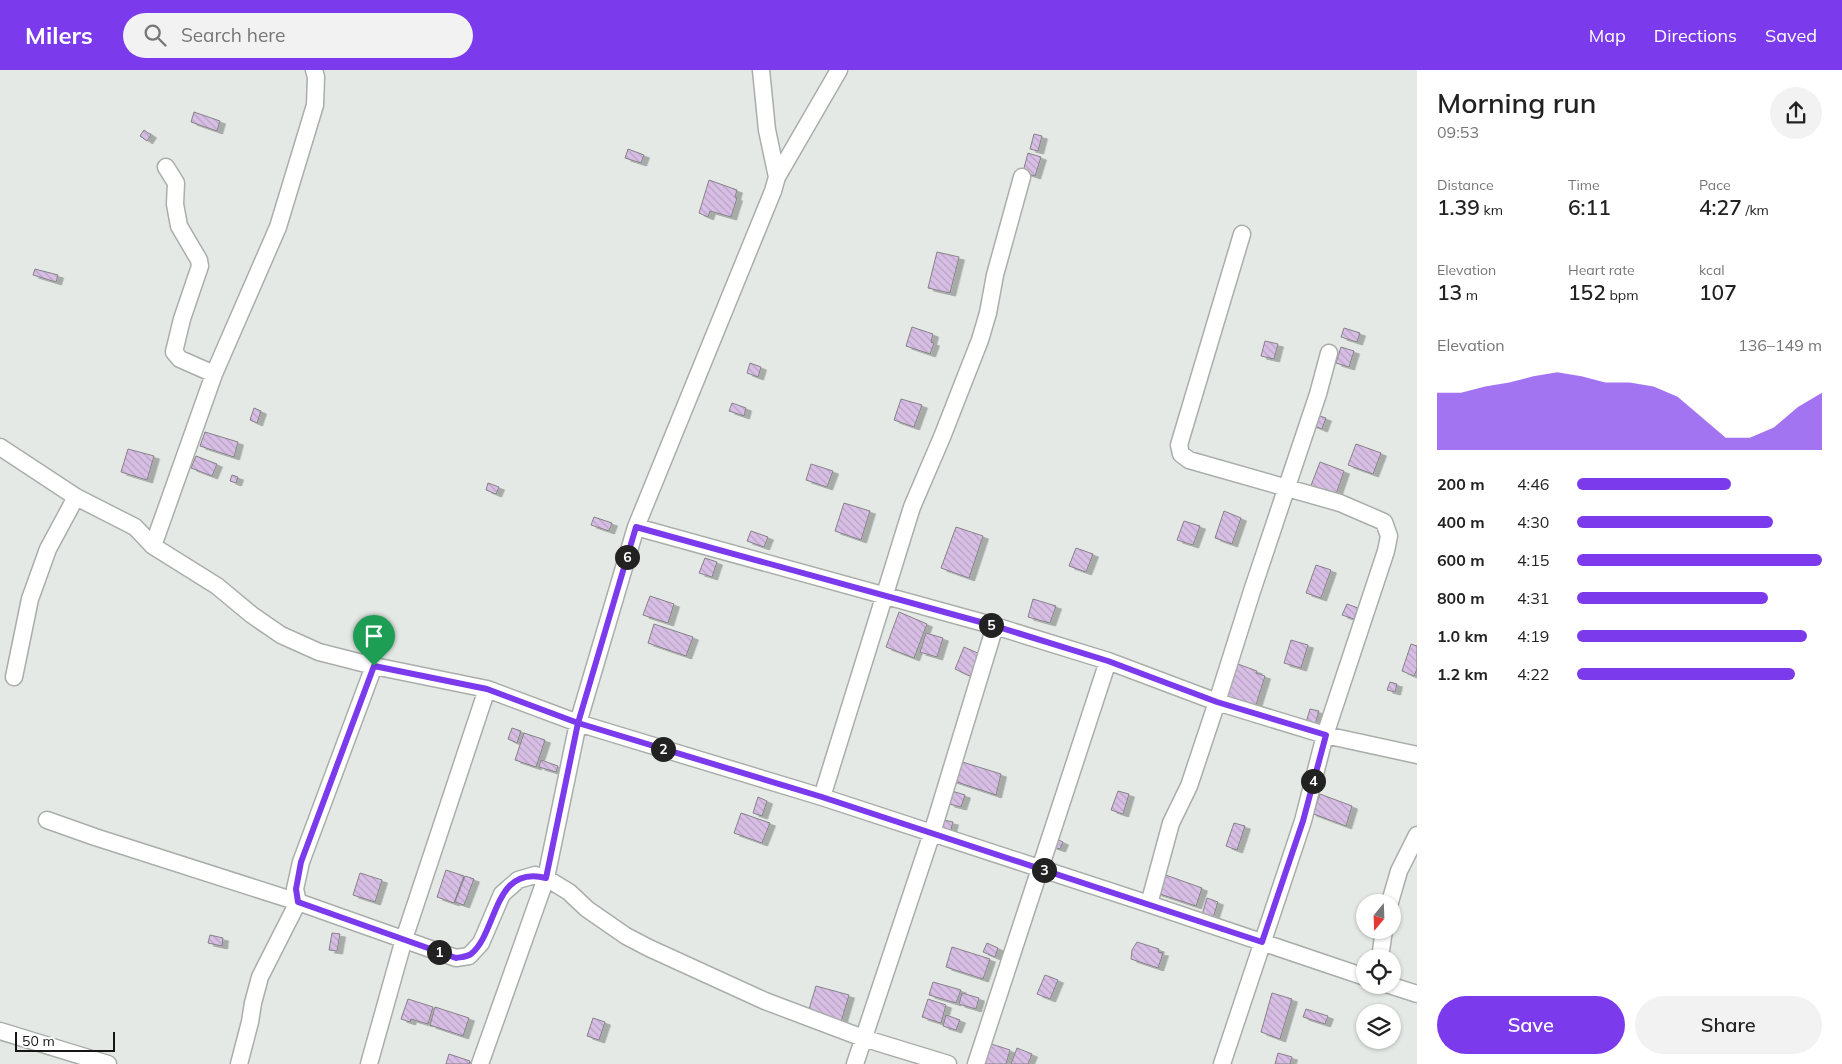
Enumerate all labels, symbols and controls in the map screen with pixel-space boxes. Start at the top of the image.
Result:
search box [123,13,473,58]
text: Milers [25,20,93,50]
icon: search [141,21,169,49]
text: Search here [181,23,285,47]
text: Map [1589,24,1626,47]
text: Directions [1654,24,1737,47]
text: Saved [1765,24,1817,47]
text: Morning run [1437,85,1596,120]
button: share [1770,87,1822,139]
text: 09:53 [1437,122,1479,142]
text: Distance [1437,176,1494,194]
text: Time [1568,176,1600,194]
text: Pace [1699,176,1731,194]
text: 1.39 [1437,194,1480,220]
text: 6:11 [1568,194,1611,220]
text: 4:27 [1699,194,1742,220]
text: km [1480,201,1503,219]
text: /km [1742,201,1769,219]
text: Elevation [1437,261,1496,279]
text: Heart rate [1568,261,1635,279]
text: kcal [1699,261,1725,279]
text: 13 [1437,279,1462,305]
text: 152 [1568,279,1606,305]
text: 107 [1699,279,1737,305]
text: m [1462,286,1478,304]
text: bpm [1606,286,1639,304]
text: Elevation [1437,335,1505,355]
text: 136–149 m [1738,335,1822,355]
text: 200 m [1437,474,1485,494]
text: 4:46 [1517,474,1549,494]
text: 400 m [1437,512,1485,532]
text: 4:30 [1517,512,1549,532]
pin: 6 [614,544,640,570]
text: 6 [623,548,632,566]
text: 600 m [1437,550,1485,570]
text: 4:15 [1517,550,1549,570]
text: 800 m [1437,588,1485,608]
text: 4:31 [1517,588,1549,608]
pin: 5 [978,612,1004,638]
pin [353,615,395,666]
text: 5 [987,616,996,634]
icon: arrive [360,622,388,650]
text: 1.0 km [1437,626,1488,646]
text: 4:19 [1517,626,1549,646]
text: 1.2 km [1437,664,1488,684]
text: 4:22 [1517,664,1549,684]
pin: 2 [650,736,676,762]
text: 2 [659,740,668,758]
pin: 4 [1300,768,1326,794]
text: 4 [1309,772,1318,790]
pin: 3 [1032,858,1056,882]
text: 3 [1040,861,1049,879]
north arrow [1356,894,1401,939]
map controls [1356,894,1401,1049]
pin: 1 [426,940,452,964]
text: 1 [435,943,444,961]
button: locate [1356,949,1401,994]
button: Save [1437,996,1625,1054]
button: Share [1635,996,1822,1054]
button: layers [1356,1004,1401,1049]
scale bar [15,1029,115,1052]
text: 50 m [22,1032,55,1050]

